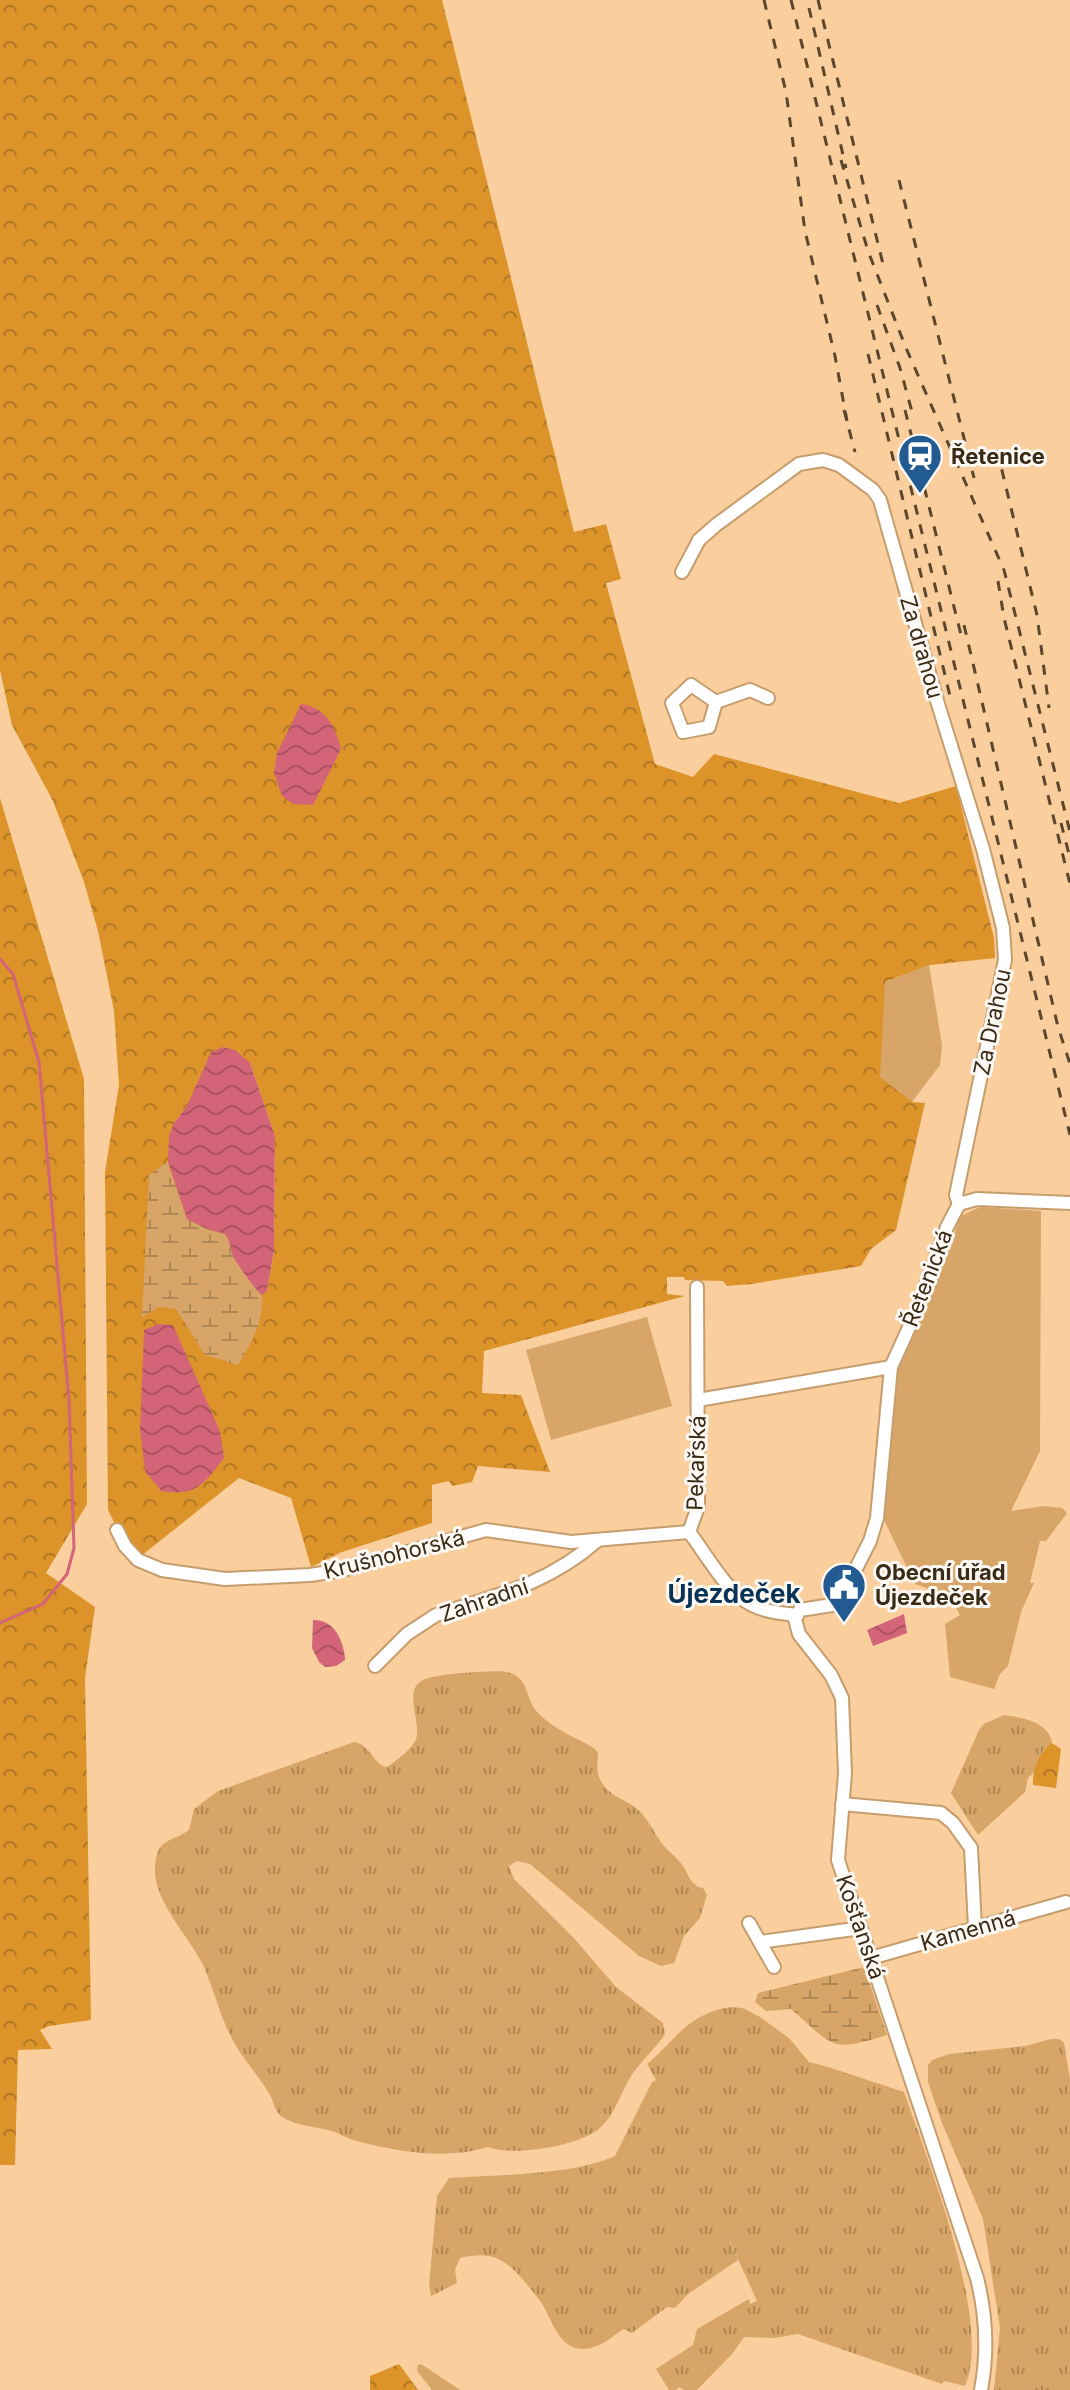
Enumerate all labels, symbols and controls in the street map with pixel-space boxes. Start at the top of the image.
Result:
station icon: Řetenice [896,432,944,495]
place label: Řetenice [951,443,1045,469]
street label: Za drahou [895,593,949,701]
street label: Za Drahou [968,966,1016,1078]
street label: Řetenická [897,1226,957,1330]
street label: Pekařská [681,1415,711,1511]
street label: Krušnohorská [321,1524,467,1584]
place label: Obecní úřad Újezdeček [875,1559,1006,1610]
public building icon: Obecní úřad Újezdeček [820,1561,868,1624]
street label: Zahradní [436,1573,532,1627]
district label: Újezdeček [667,1578,801,1609]
street label: Košťanská [831,1871,891,1983]
street label: Kamenná [918,1904,1018,1956]

